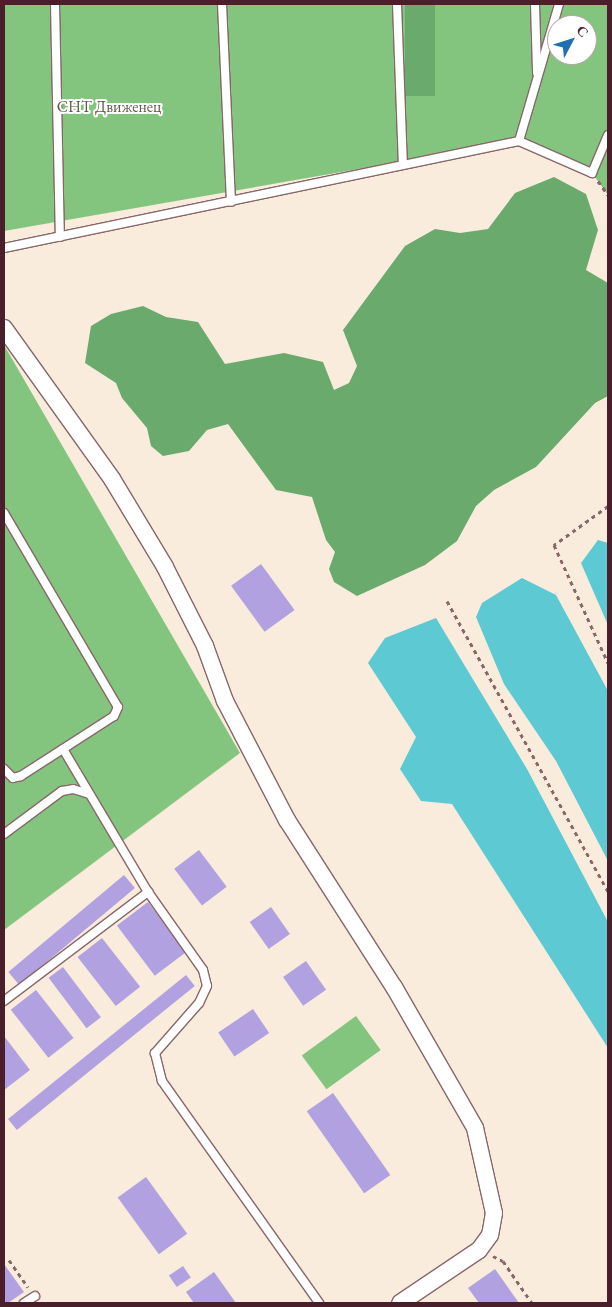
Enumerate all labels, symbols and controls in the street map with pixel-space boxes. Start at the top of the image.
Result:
north arrow [547,15,597,65]
text: С [573,21,593,41]
park label: СНТ Движенец [57,97,161,117]

